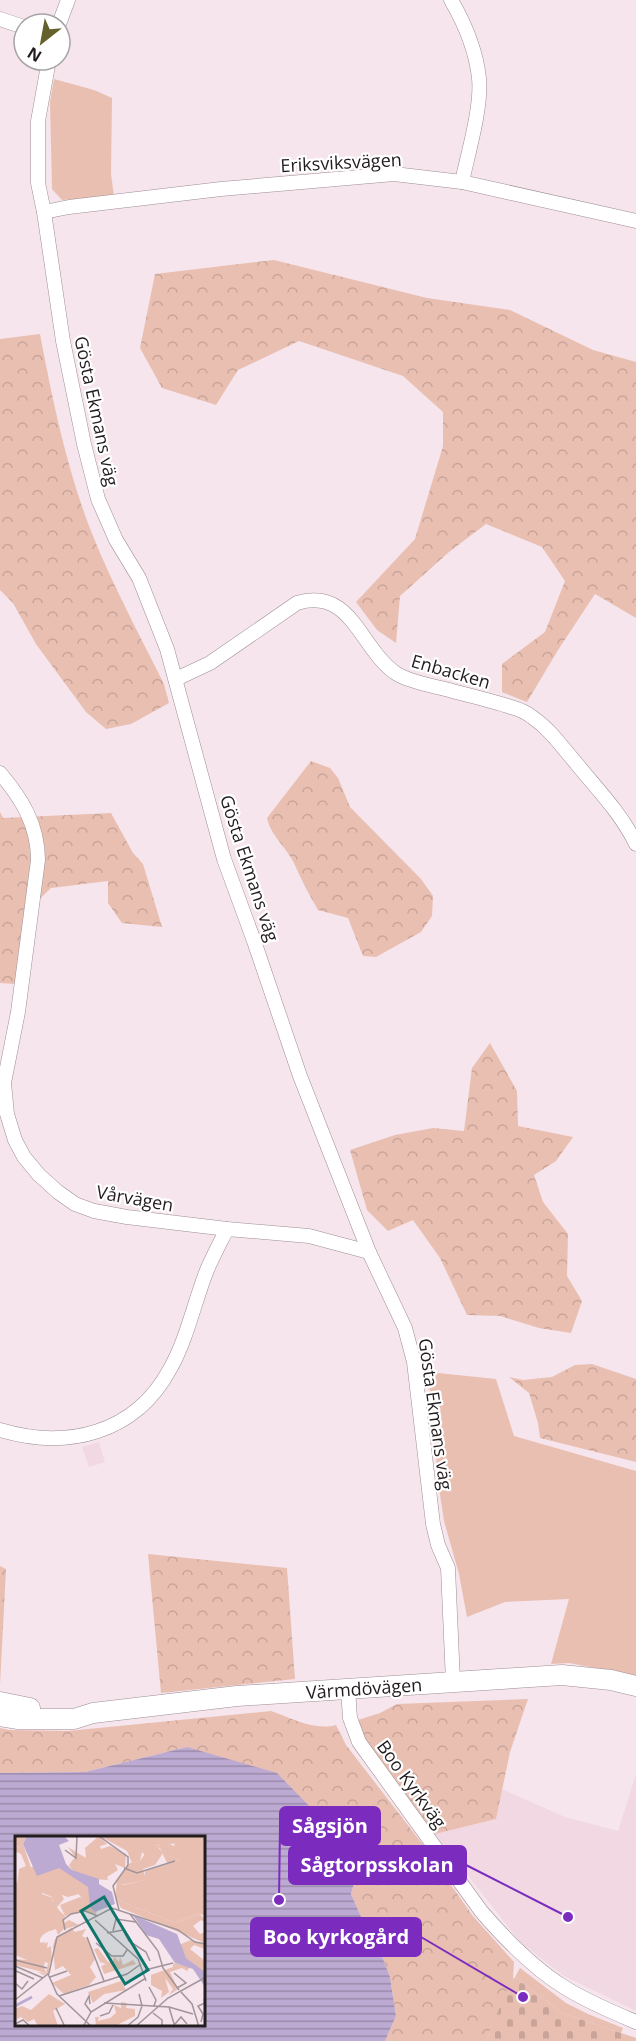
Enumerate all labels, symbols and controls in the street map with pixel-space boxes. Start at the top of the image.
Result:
north arrow [12,12,72,72]
text: N [23,42,46,68]
street label: Eriksviksvägen [280,147,402,177]
street label: Gösta Ekmans väg [69,334,125,488]
street label: Enbacken [409,648,493,694]
street label: Gösta Ekmans väg [215,792,285,945]
street label: Vårvägen [95,1179,175,1217]
street label: Gösta Ekmans väg [413,1337,459,1492]
street label: Värmdövägen [305,1672,423,1704]
street label: Boo Kyrkväg [372,1735,452,1833]
callout: Sågsjön [280,1807,380,1845]
text: Sågsjön [292,1812,368,1839]
inset map [15,1836,206,2026]
callout: Sågtorpsskolan [289,1846,466,1884]
text: Sågtorpsskolan [300,1851,454,1878]
callout: Boo kyrkogård [251,1918,421,1956]
text: Boo kyrkogård [263,1923,409,1950]

